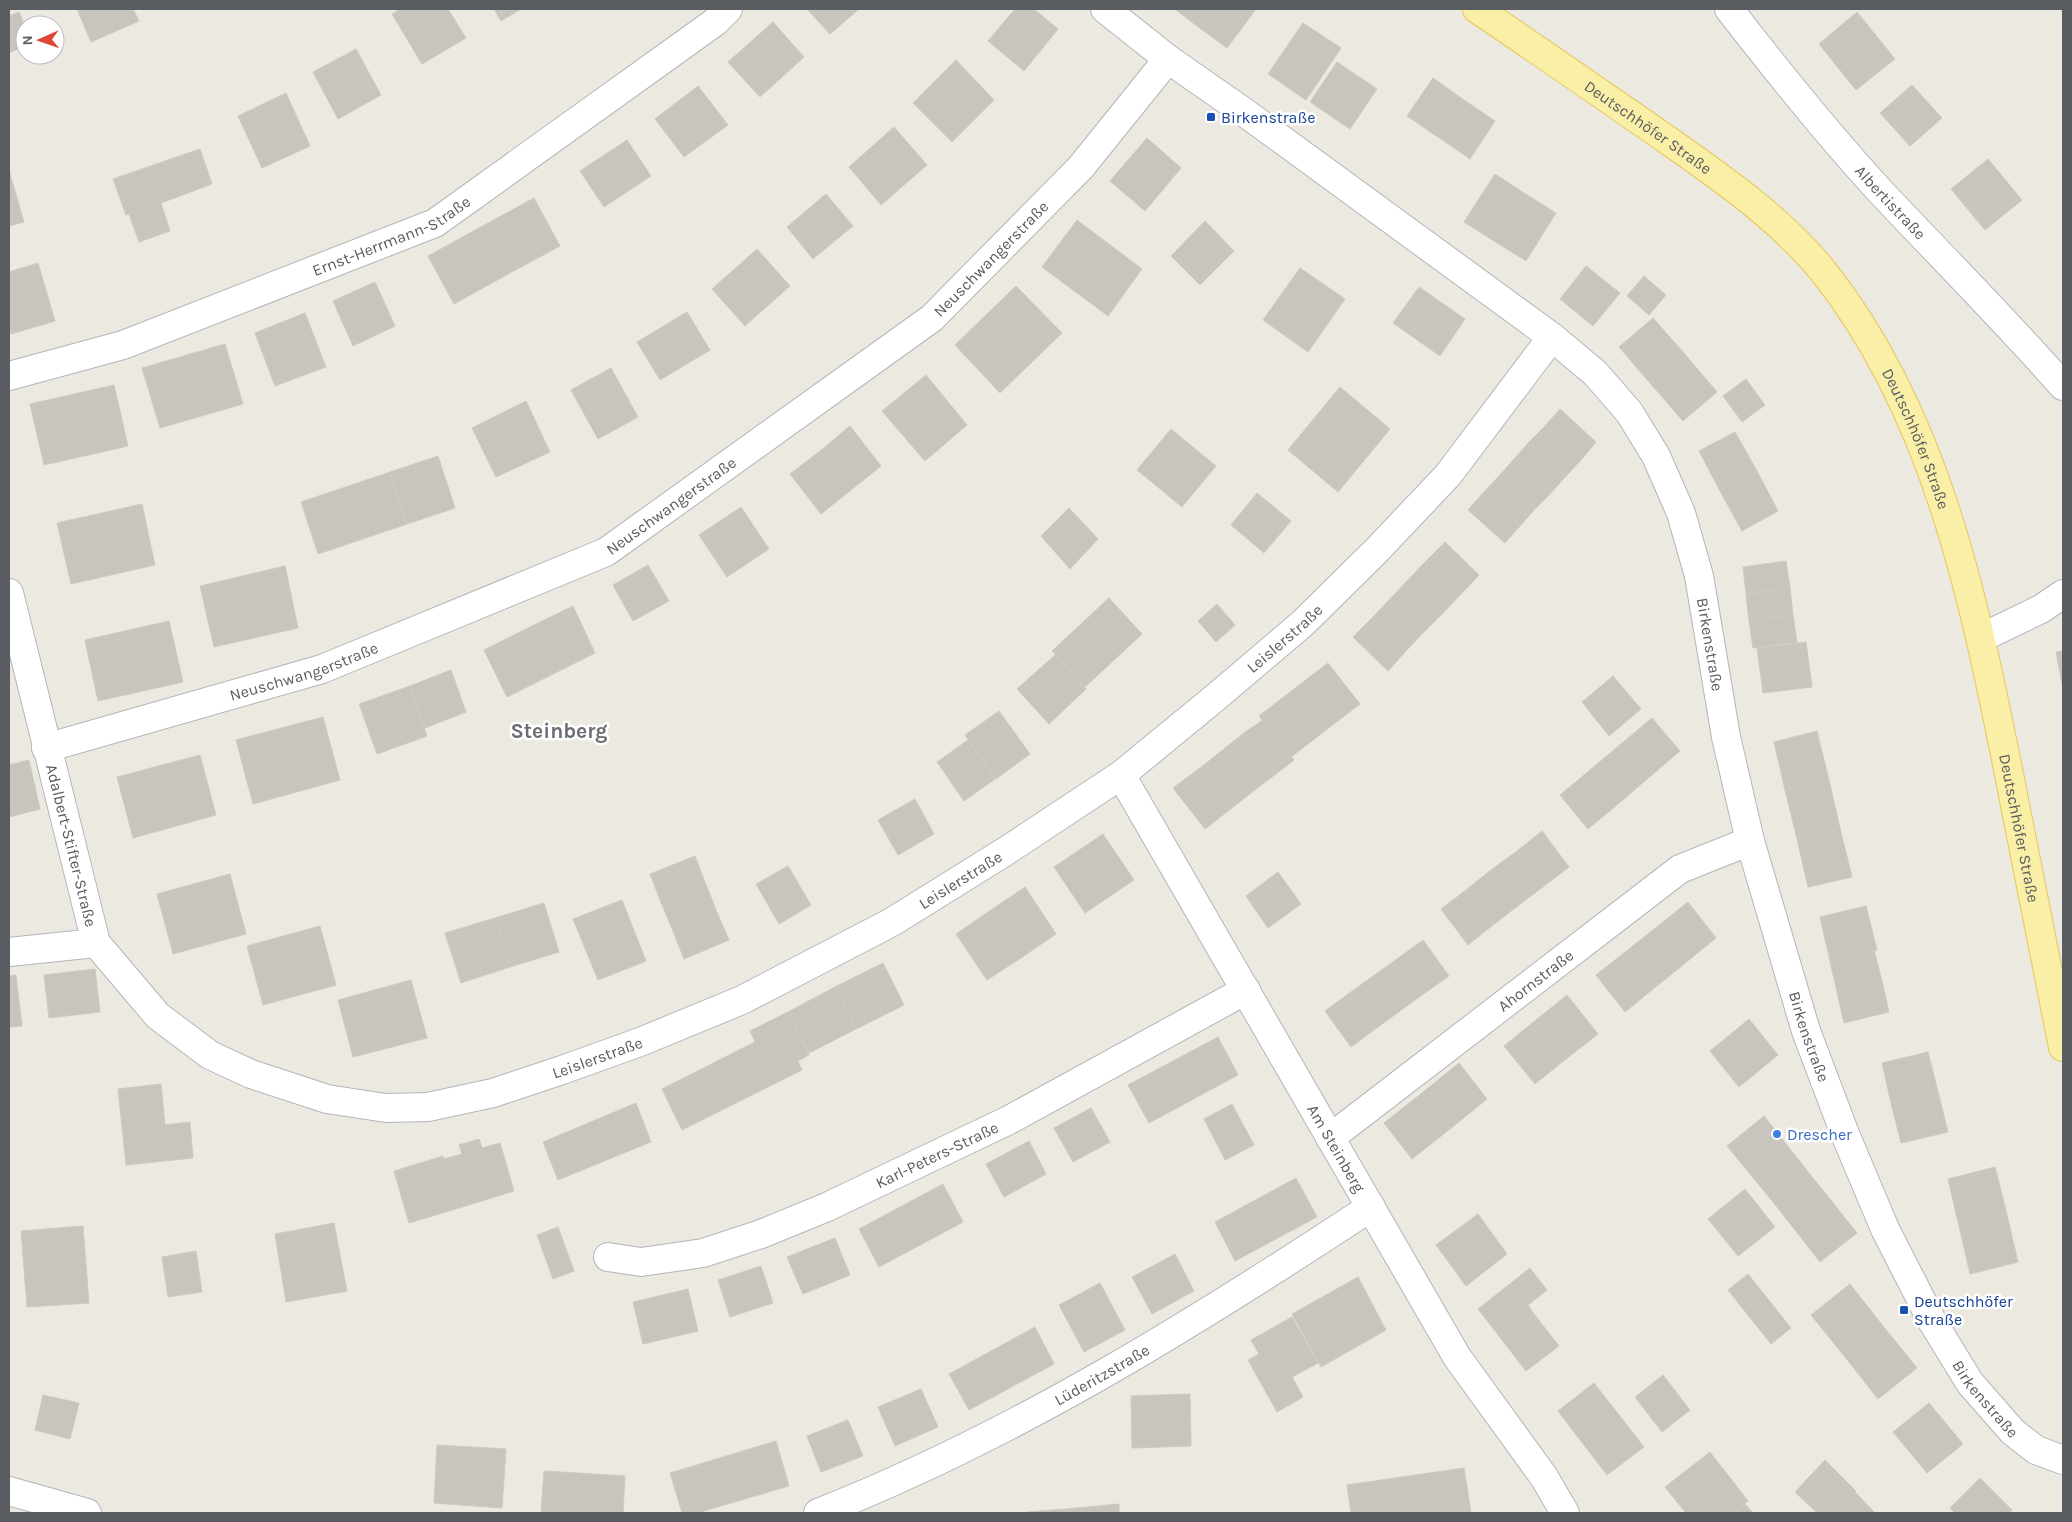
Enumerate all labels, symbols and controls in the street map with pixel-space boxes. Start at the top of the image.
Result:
north arrow [15,15,65,65]
text: N [19,35,36,46]
street label: Deutschhöfer Straße [1581,76,1715,178]
place label: Birkenstraße [1221,108,1315,127]
marker: Birkenstraße [1205,111,1217,123]
street label: Albertistraße [1851,161,1930,244]
street label: Ernst-Herrmann-Straße [310,192,474,280]
street label: Neuschwangerstraße [930,197,1052,321]
street label: Deutschhöfer Straße [1878,365,1953,512]
street label: Neuschwangerstraße [602,453,740,559]
street label: Birkenstraße [1693,596,1727,693]
street label: Leislerstraße [1243,600,1327,677]
street label: Neuschwangerstraße [227,638,381,705]
district label: Steinberg [510,719,608,743]
street label: Deutschhöfer Straße [1995,752,2043,904]
street label: Adalbert-Stifter-Straße [42,762,101,929]
street label: Leislerstraße [915,847,1005,913]
street label: Ahornstraße [1494,946,1577,1016]
street label: Birkenstraße [1785,989,1833,1085]
street label: Leislerstraße [550,1033,645,1083]
street label: Am Steinberg [1303,1101,1369,1196]
street label: Karl-Peters-Straße [872,1118,1001,1192]
place label: Drescher [1787,1125,1852,1144]
marker: Drescher [1771,1128,1783,1140]
place label: Deutschhöfer Straße [1914,1292,2013,1329]
marker: Deutschhöfer Straße [1898,1304,1910,1316]
street label: Lüderitzstraße [1051,1340,1153,1409]
street label: Birkenstraße [1948,1357,2022,1442]

